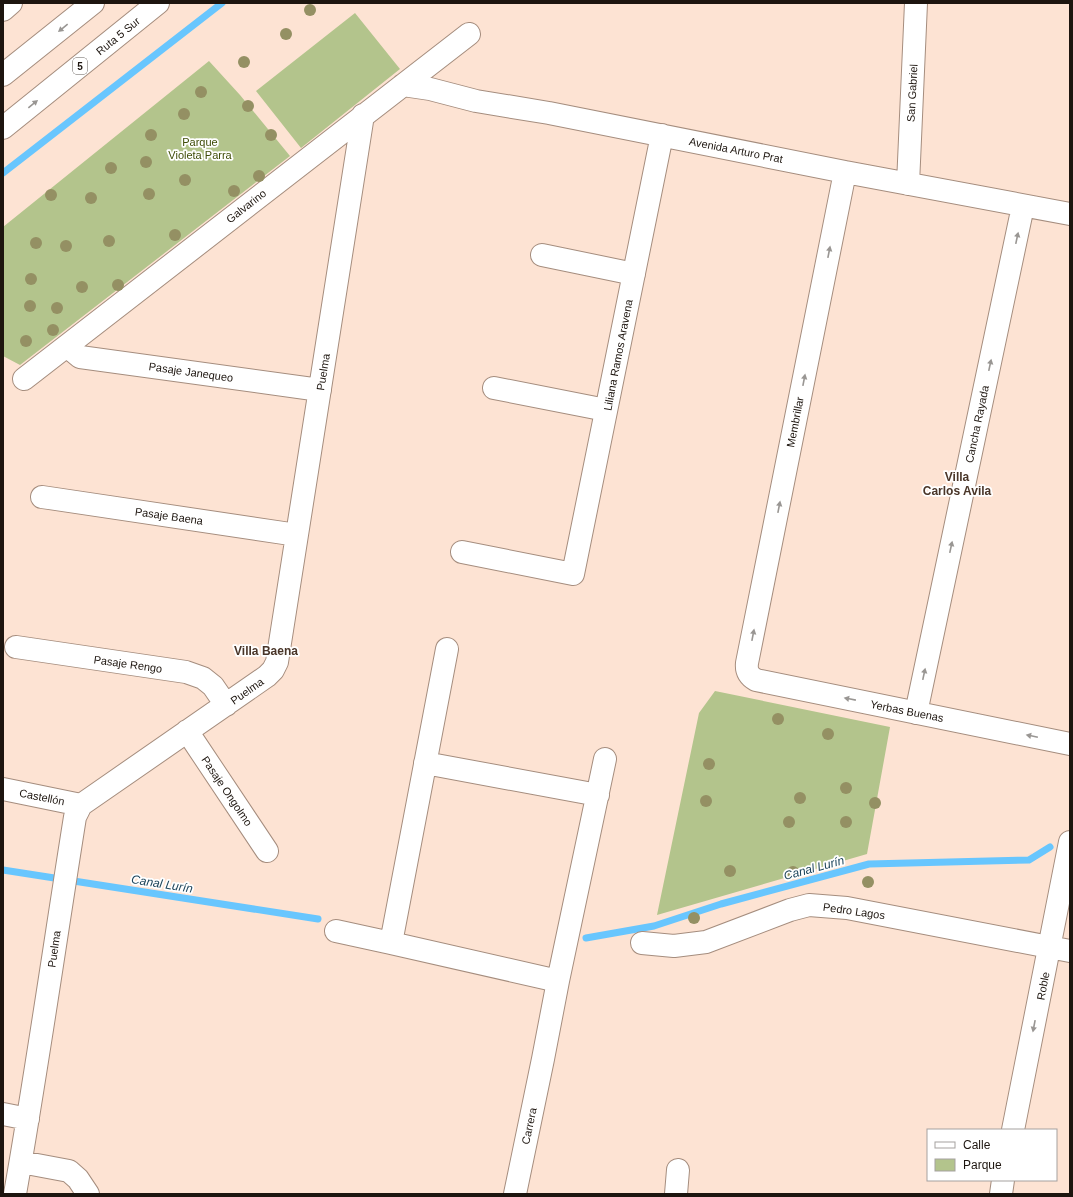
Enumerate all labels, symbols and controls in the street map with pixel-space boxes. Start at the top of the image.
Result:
street label: Ruta 5 Sur [94,15,142,57]
one-way arrow [57,23,68,32]
road number: 5 [73,58,87,74]
street label: San Gabriel [904,64,920,122]
one-way arrow [28,100,39,108]
street label: Avenida Arturo Prat [688,135,784,165]
park label: Parque Violeta Parra [168,136,233,161]
street label: Galvarino [224,187,268,225]
one-way arrow [1014,232,1020,244]
one-way arrow [827,246,833,258]
street label: Liliana Ramos Aravena [601,297,635,412]
street label: Puelma [314,352,332,391]
one-way arrow [987,359,993,372]
street label: Pasaje Janequeo [148,360,234,384]
one-way arrow [801,373,807,386]
street label: Cancha Rayada [963,383,991,464]
street label: Membrillar [784,395,806,448]
district label: Villa Carlos Avila [923,470,992,498]
one-way arrow [776,501,782,513]
street label: Pasaje Baena [134,505,205,527]
one-way arrow [948,541,954,553]
one-way arrow [751,628,757,641]
district label: Villa Baena [234,644,298,658]
street label: Pasaje Rengo [93,653,163,675]
one-way arrow [921,668,927,681]
street label: Puelma [228,675,266,707]
one-way arrow [843,696,856,702]
street label: Yerbas Buenas [869,698,945,724]
one-way arrow [1026,733,1038,739]
street label: Pasaje Ongolmo [199,754,255,828]
street label: Castellón [18,787,66,807]
water label: Canal Lurín [782,853,846,883]
water label: Canal Lurín [130,872,194,896]
street label: Pedro Lagos [822,901,886,921]
street label: Puelma [45,929,63,968]
street label: Roble [1034,971,1052,1001]
one-way arrow [1031,1020,1037,1032]
street label: Carrera [519,1106,539,1145]
legend [927,1129,1057,1181]
text: Calle [963,1138,991,1152]
text: Parque [963,1158,1002,1172]

